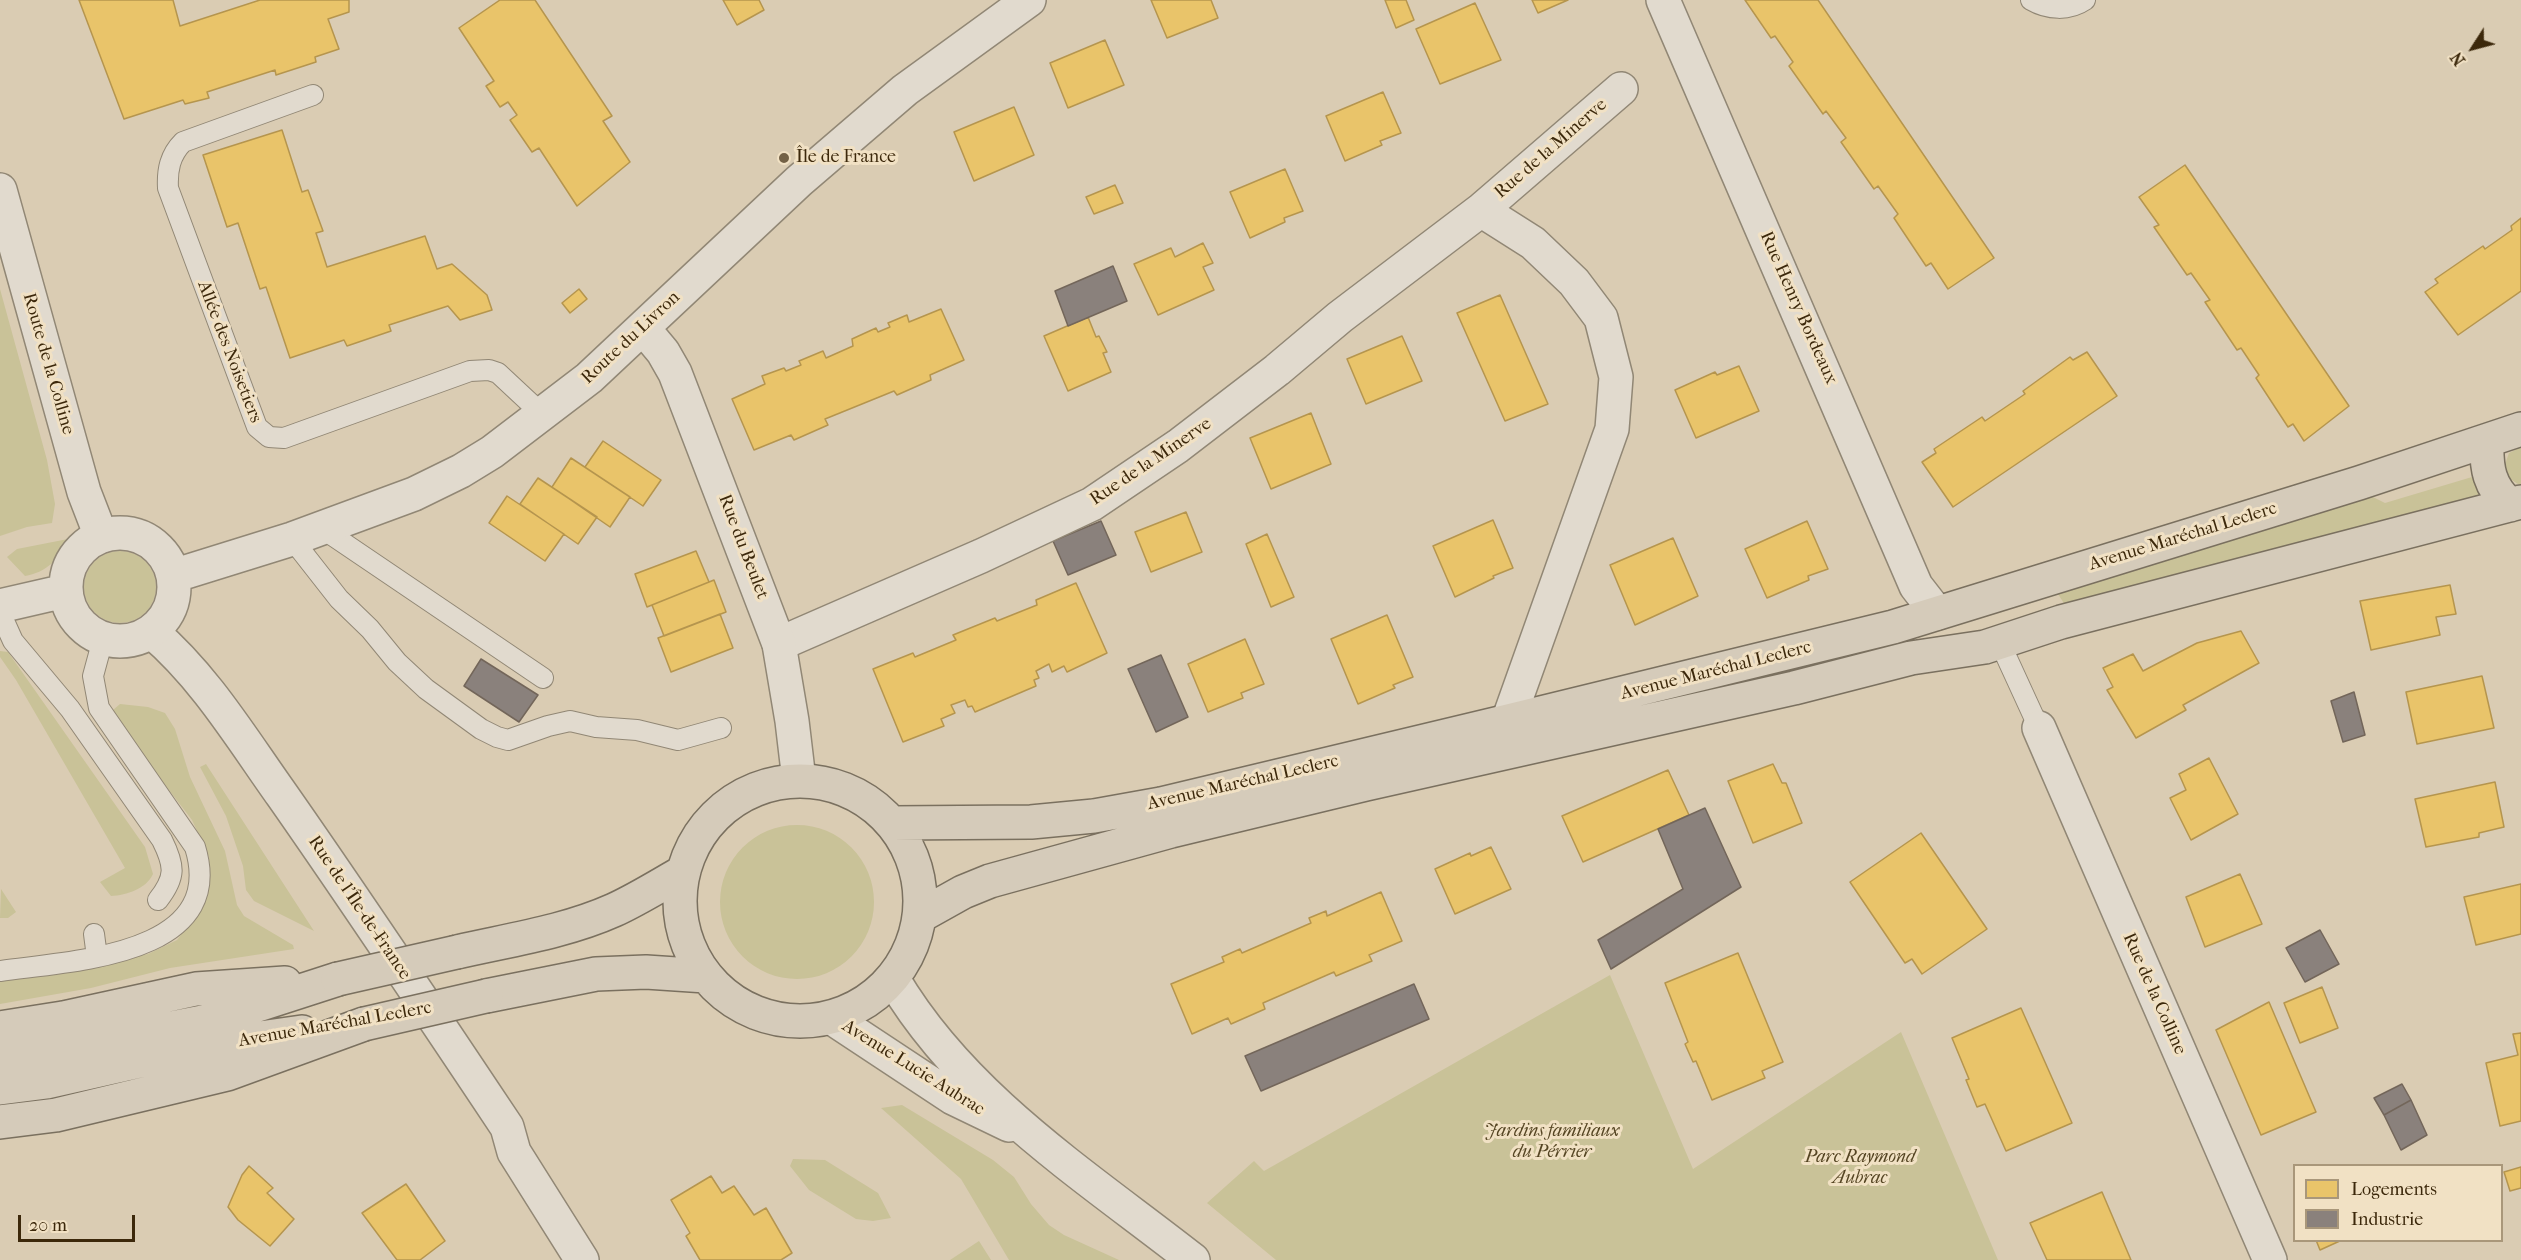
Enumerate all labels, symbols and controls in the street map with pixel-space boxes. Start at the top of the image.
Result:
north arrow [2443,18,2503,78]
text: N [2447,48,2469,69]
street label: Rue de la Minerve [1490,94,1612,204]
place label: Île de France [796,147,896,169]
marker: Île de France [777,151,791,165]
street label: Rue Henry Bordeaux [1755,228,1841,388]
street label: Allée des Noisetiers [192,278,266,426]
street label: Route du Livron [577,287,685,389]
street label: Route de la Colline [17,291,79,437]
street label: Rue de la Minerve [1086,413,1216,511]
street label: Rue du Beulet [713,492,773,602]
street label: Avenue Maréchal Leclerc [2086,498,2280,576]
street label: Avenue Maréchal Leclerc [1619,637,1813,705]
street label: Avenue Maréchal Leclerc [1145,751,1341,815]
street label: Rue de l'Île-de-France [303,832,415,984]
street label: Rue de la Colline [2117,930,2191,1058]
street label: Avenue Maréchal Leclerc [237,997,433,1053]
street label: Avenue Lucie Aubrac [838,1015,988,1121]
park label: Jardins familiaux du Pérrier [1484,1121,1620,1164]
park label: Parc Raymond Aubrac [1805,1147,1915,1190]
legend [2293,1164,2503,1242]
text: Logements [2351,1179,2437,1200]
scale bar [21,1203,138,1241]
text: Industrie [2351,1209,2423,1230]
text: 20 m [29,1215,67,1236]

